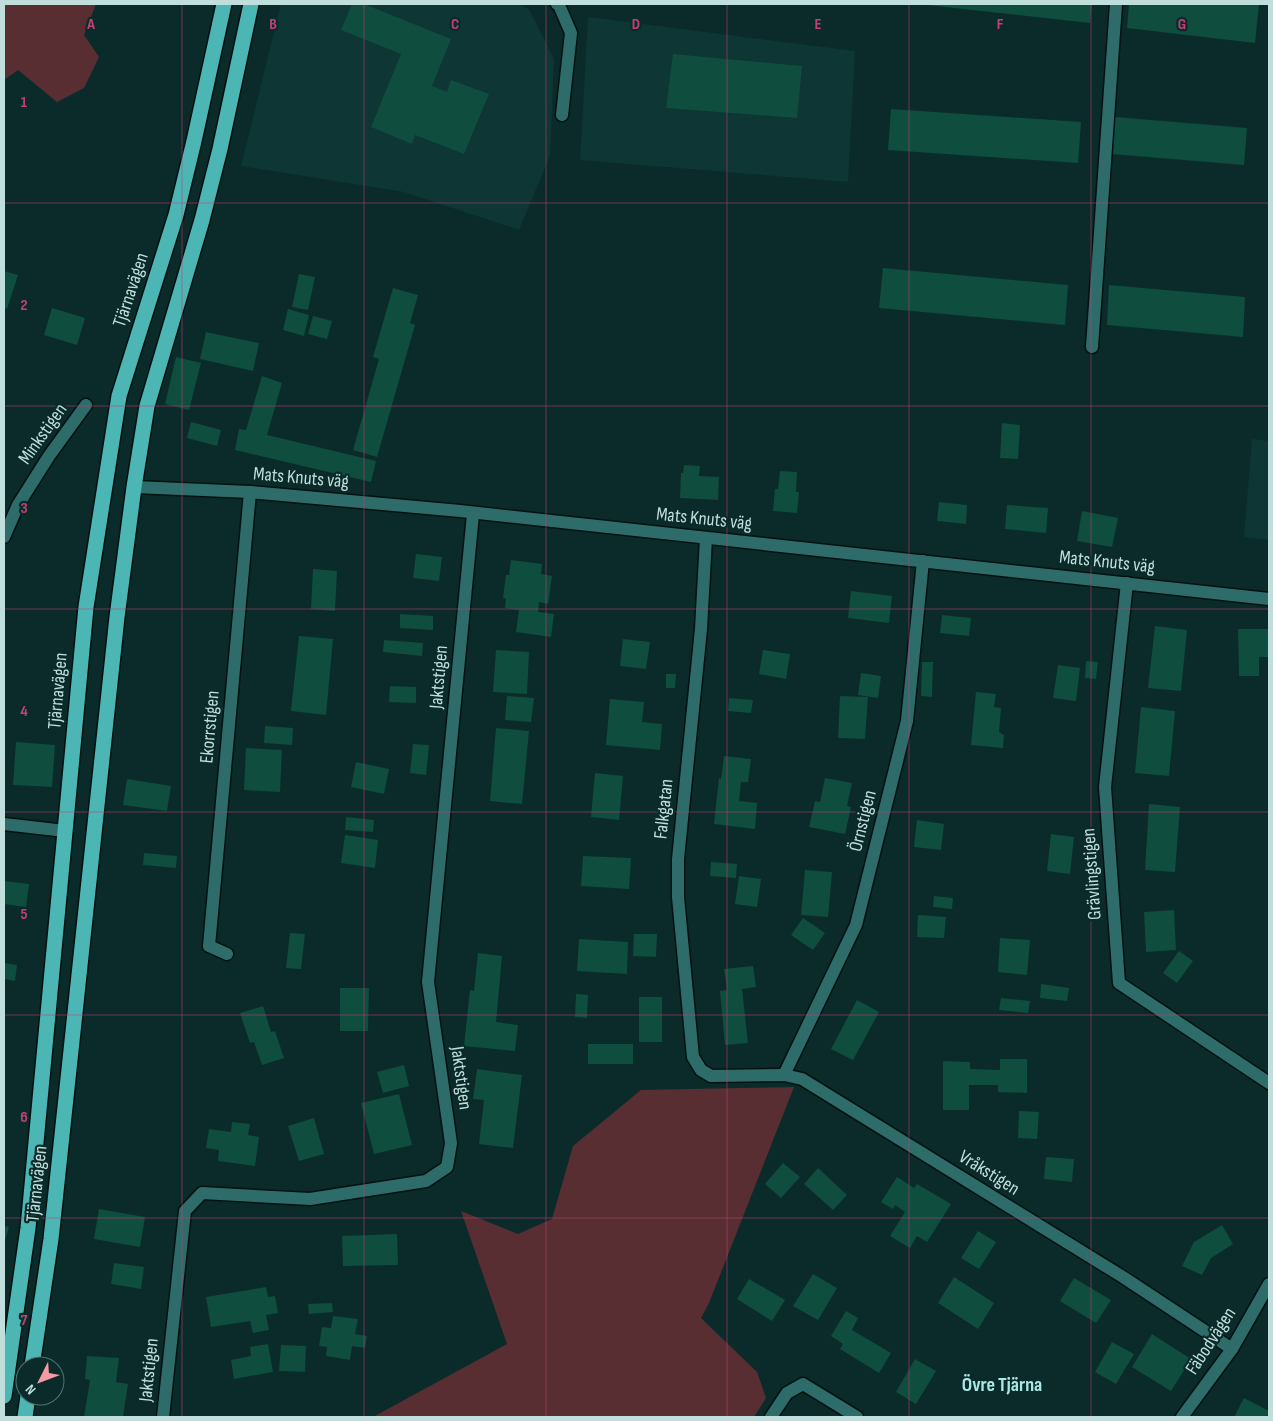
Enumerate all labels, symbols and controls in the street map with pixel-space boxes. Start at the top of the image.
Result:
text: A [86,15,95,34]
text: B [269,15,277,34]
text: C [451,15,459,34]
text: D [632,15,640,34]
text: E [815,15,822,34]
text: F [997,15,1004,34]
text: G [1178,15,1186,34]
text: 1 [21,93,28,112]
street label: Tjärnavägen [108,250,154,330]
text: 2 [20,296,28,315]
street label: Minkstigen [14,399,72,469]
street label: Mats Knuts väg [252,462,350,494]
text: 3 [20,499,28,518]
street label: Mats Knuts väg [655,503,753,536]
street label: Mats Knuts väg [1058,546,1156,579]
street label: Jaktstigen [425,644,453,711]
street label: Tjärnavägen [43,652,73,730]
street label: Ekorrstigen [195,690,225,764]
text: 4 [20,702,28,721]
street label: Falkgatan [649,778,679,840]
street label: Örnstigen [844,788,882,854]
street label: Grävlingstigen [1077,827,1107,921]
text: 5 [20,905,28,924]
street label: Jaktstigen [445,1044,477,1111]
text: 6 [20,1108,28,1127]
street label: Tjärnavägen [22,1145,52,1223]
street label: Vråkstigen [954,1145,1024,1201]
street label: Fäbodvägen [1181,1303,1241,1379]
text: 7 [21,1311,28,1330]
street label: Jaktstigen [134,1337,164,1404]
north arrow [15,1356,65,1406]
district label: Övre Tjärna [962,1373,1042,1397]
text: N [22,1381,40,1398]

